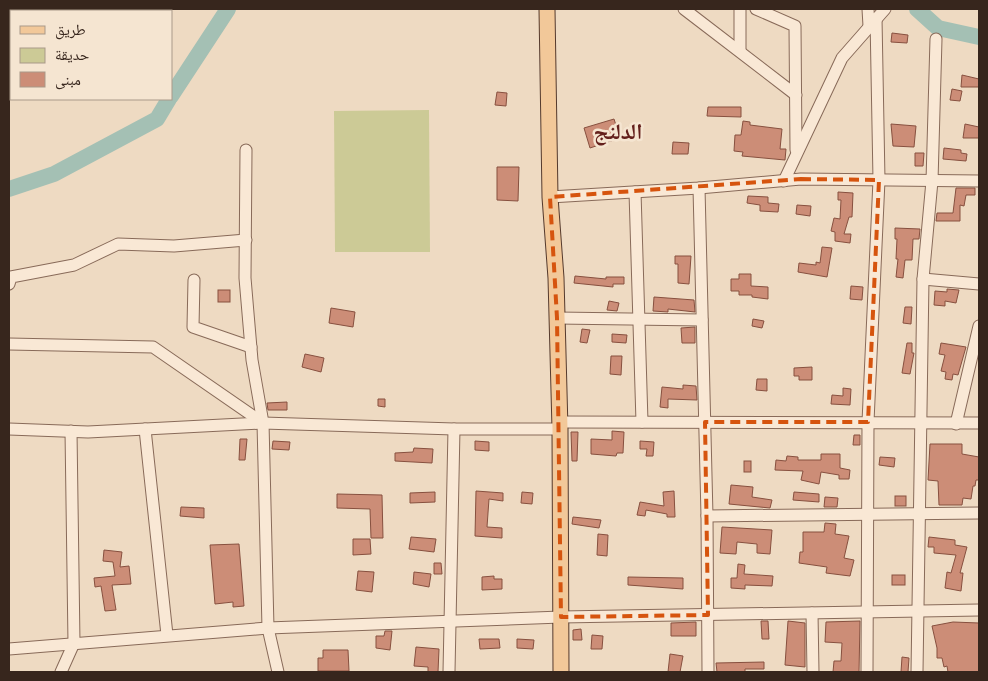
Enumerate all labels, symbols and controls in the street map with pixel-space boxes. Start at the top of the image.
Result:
legend [10,10,172,100]
text: طريق [55,20,86,40]
text: حديقة [55,45,90,64]
text: مبنى [55,70,81,90]
district label: الدلنج [594,117,642,146]

